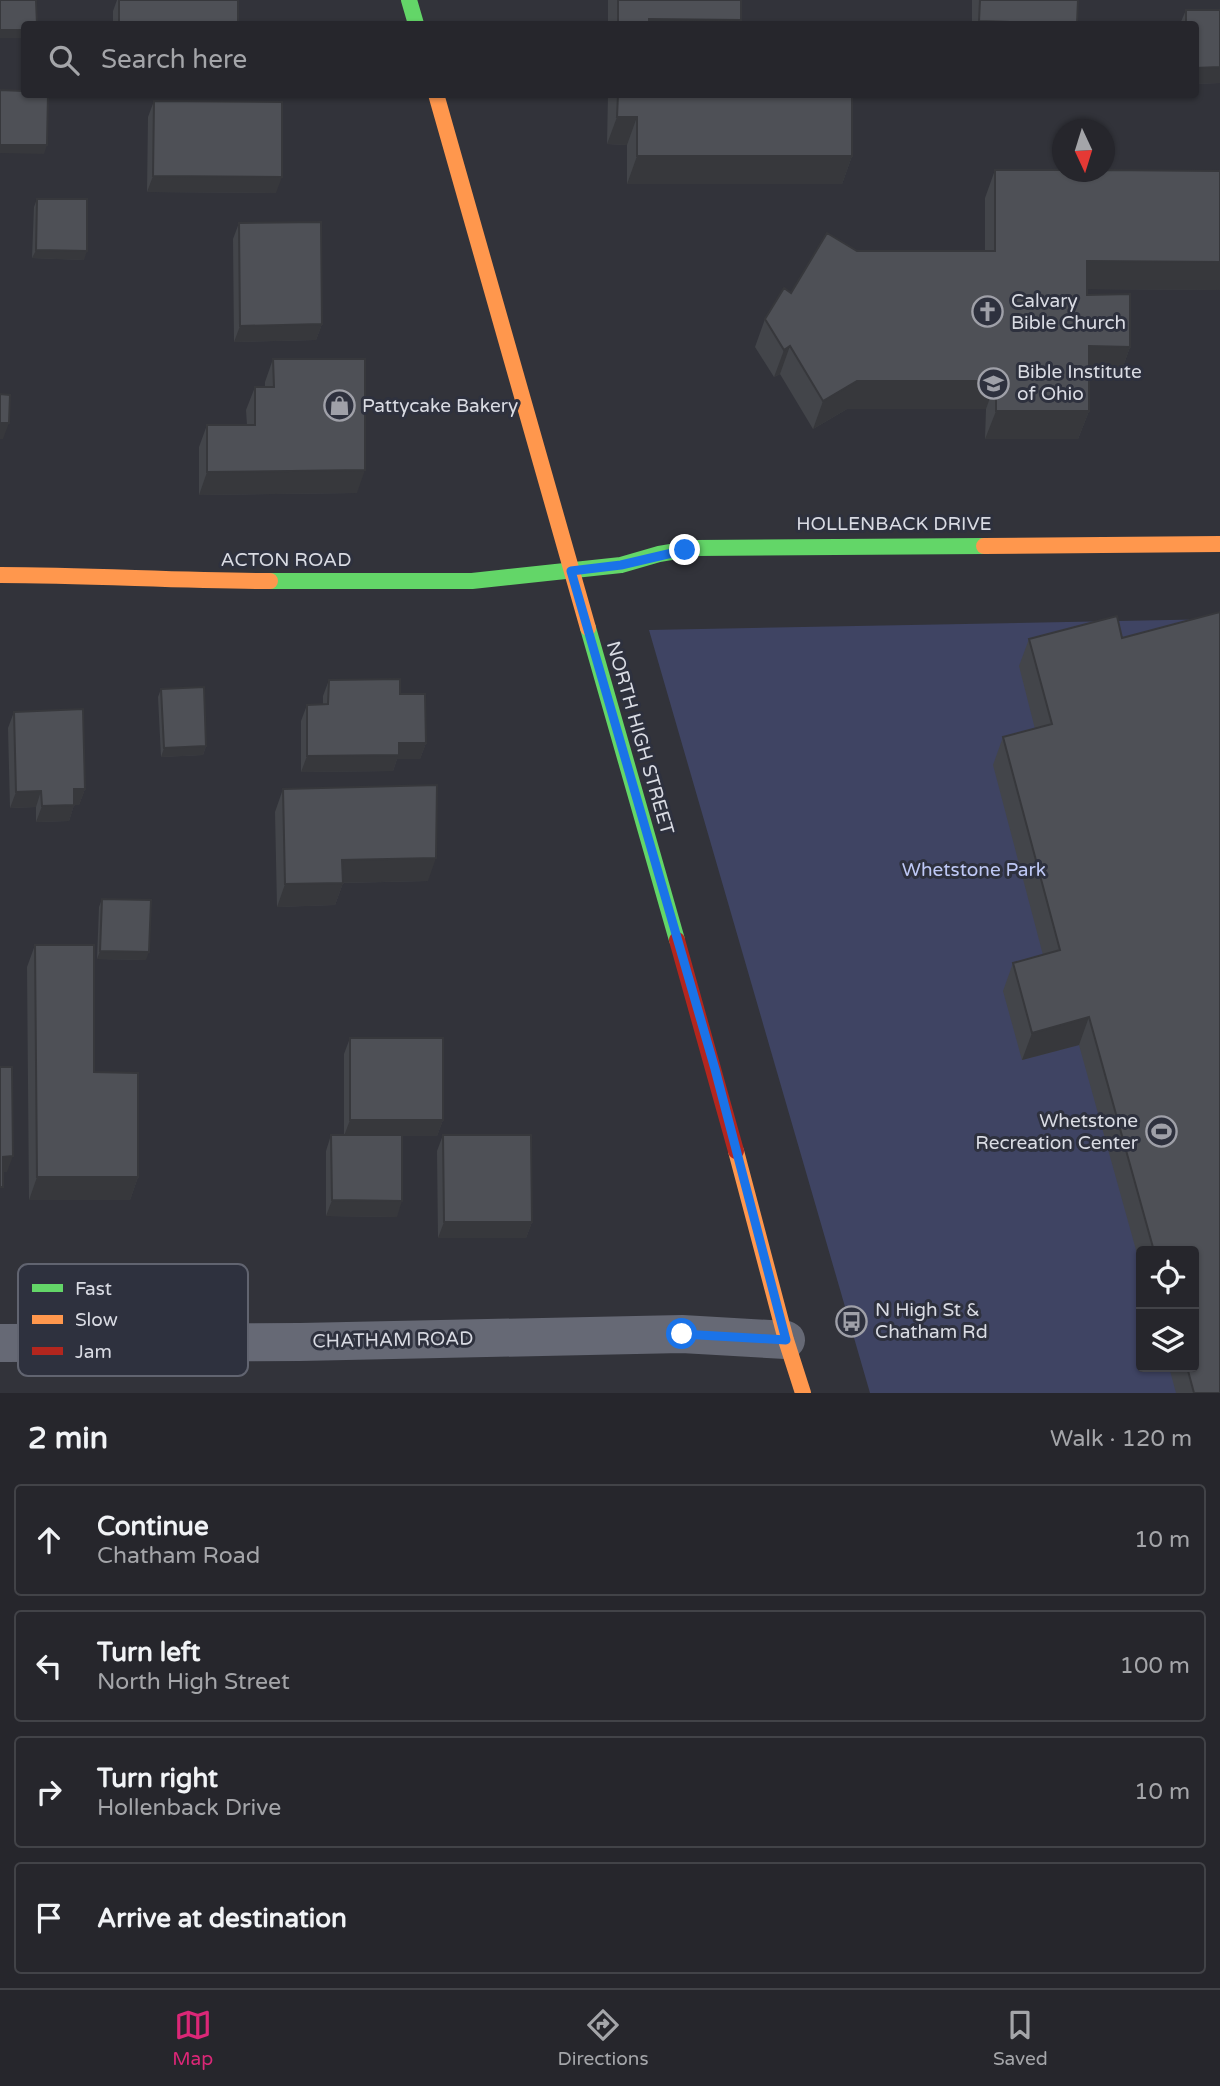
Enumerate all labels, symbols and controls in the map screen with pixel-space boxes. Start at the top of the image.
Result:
search box [21,21,1199,98]
icon: search [45,41,83,79]
text: Search here [101,44,247,75]
north arrow [1052,119,1115,182]
place label: Calvary Bible Church [1011,290,1126,334]
church icon: Calvary Bible Church [971,295,1005,329]
place label: Bible Institute of Ohio [1017,361,1142,405]
school or university icon: Bible Institute of Ohio [977,366,1011,400]
shop icon: Pattycake Bakery [322,389,356,423]
place label: Pattycake Bakery [362,395,518,417]
street label: HOLLENBACK DRIVE [796,513,992,535]
route end [669,534,700,565]
street label: ACTON ROAD [221,549,351,571]
street label: NORTH HIGH STREET [602,639,678,838]
park label: Whetstone Park [902,859,1046,881]
place label: Whetstone Recreation Center [975,1110,1139,1154]
sports icon: Whetstone Recreation Center [1144,1115,1178,1149]
map controls [1136,1246,1199,1372]
button: locate [1136,1246,1199,1309]
legend [18,1264,248,1376]
text: Fast [75,1278,112,1300]
place label: N High St & Chatham Rd [875,1299,988,1343]
bus stop icon: N High St & Chatham Rd [835,1304,869,1338]
text: Slow [75,1309,118,1331]
button: layers [1136,1309,1199,1372]
route start [666,1318,697,1349]
street label: CHATHAM ROAD [312,1328,474,1352]
text: Jam [75,1341,112,1363]
text: 2 min [28,1420,108,1457]
text: Walk · 120 m [1050,1425,1192,1453]
text: Continue [97,1511,209,1542]
icon: ahead [30,1521,68,1559]
text: 10 m [1134,1526,1190,1554]
text: Chatham Road [97,1542,260,1570]
text: Turn left [97,1637,200,1668]
icon: left [30,1647,68,1685]
text: 100 m [1120,1652,1190,1680]
text: North High Street [97,1668,290,1696]
text: Turn right [97,1763,218,1794]
icon: right [30,1773,68,1811]
text: 10 m [1134,1778,1190,1806]
text: Hollenback Drive [97,1794,281,1822]
icon: arrive [30,1899,68,1937]
text: Arrive at destination [97,1903,347,1934]
tab: Map [172,2006,213,2070]
tab: Directions [558,2006,649,2070]
tab: Saved [993,2006,1048,2070]

